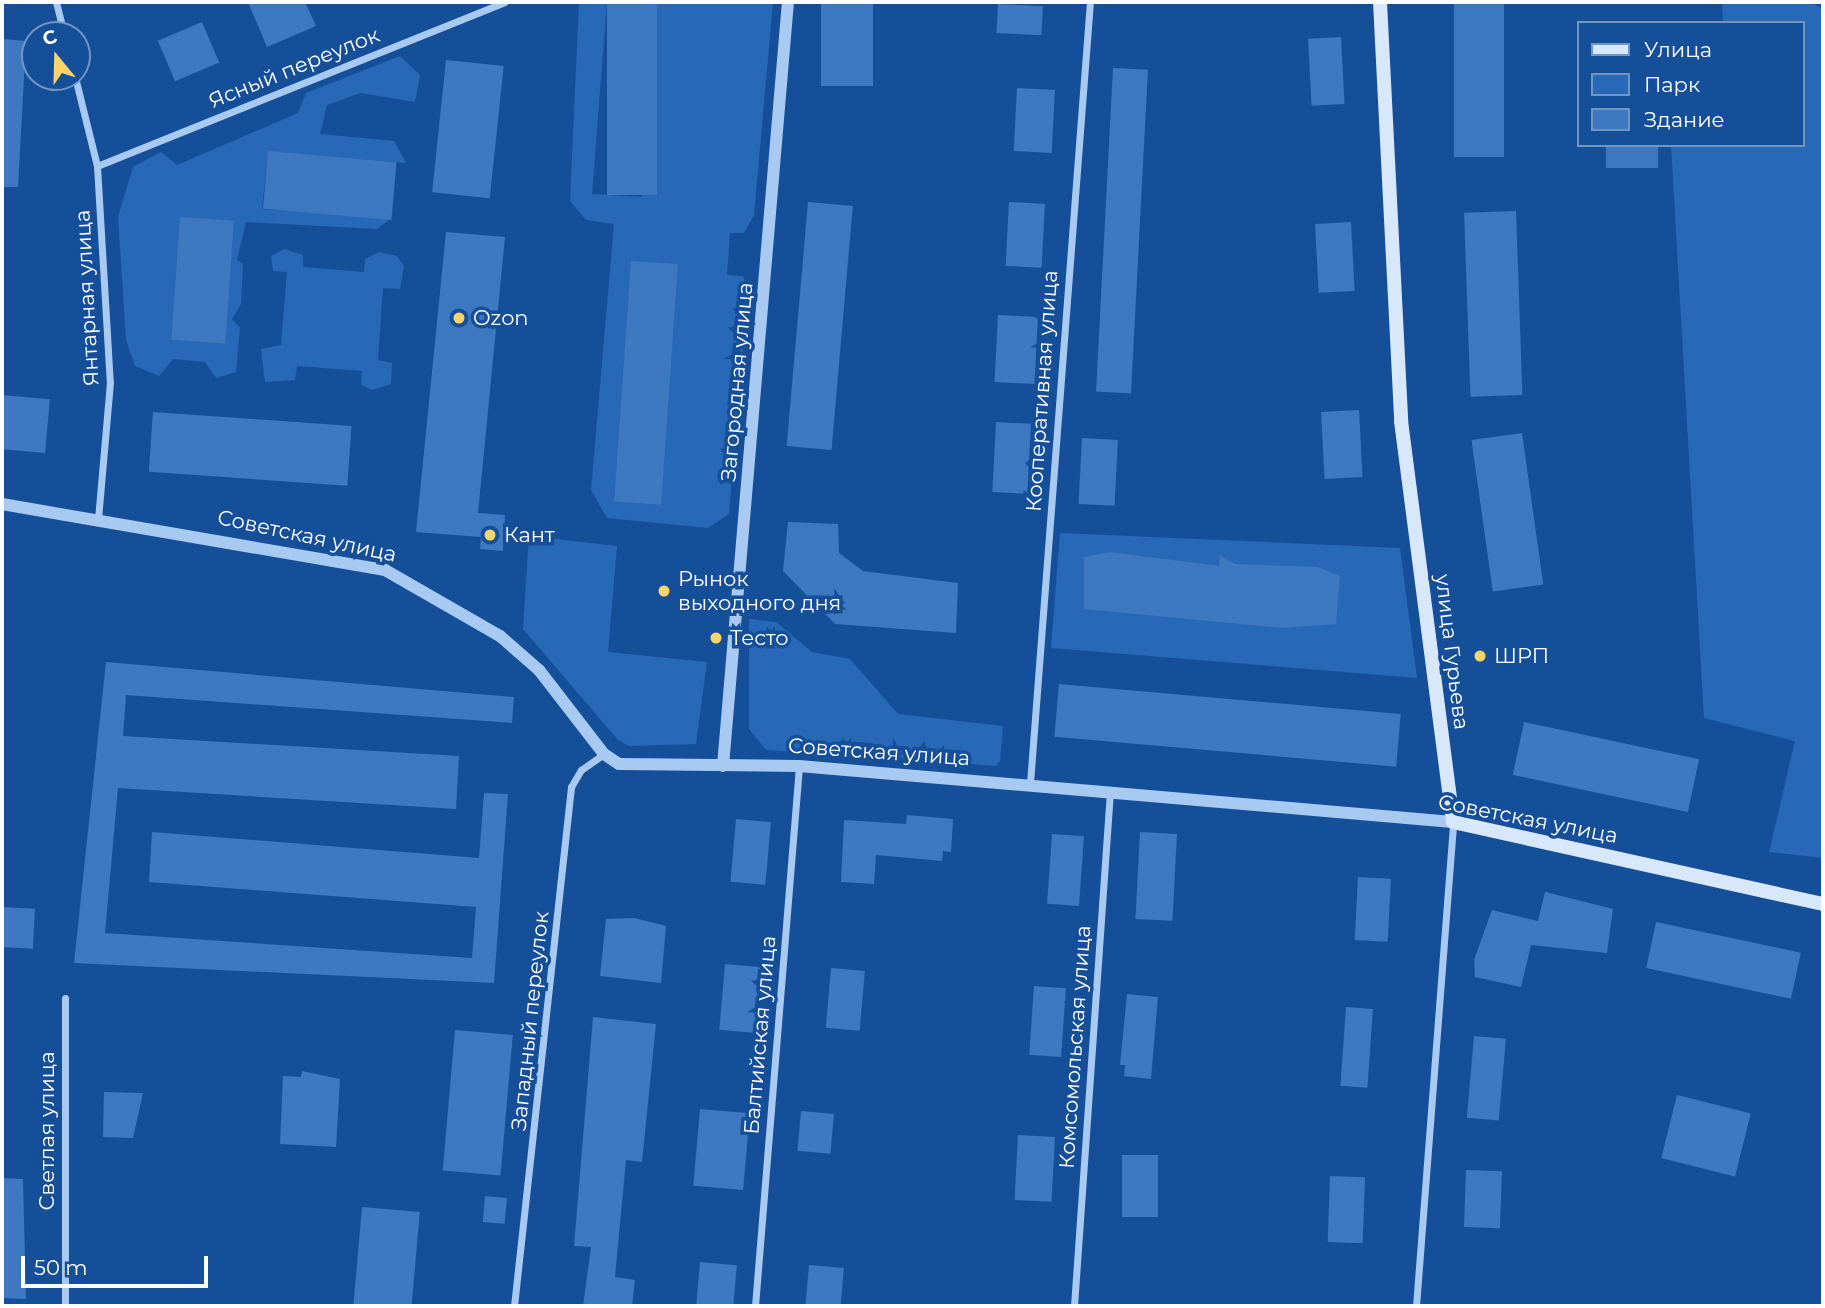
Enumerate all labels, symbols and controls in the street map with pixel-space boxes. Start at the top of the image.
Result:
north arrow [21,21,91,91]
legend [1576,21,1804,147]
street label: Ясный переулок [205,22,383,114]
text: С [39,24,60,51]
text: Улица [1644,37,1712,62]
text: Парк [1644,72,1700,97]
text: Здание [1644,107,1725,132]
street label: Янтарная улица [70,209,104,387]
street label: Кооперативная улица [1021,269,1063,513]
street label: Загородная улица [716,281,758,483]
place label: Ozon [473,305,529,331]
marker: Ozon [451,310,467,326]
street label: Советская улица [215,505,399,567]
place label: Кант [504,522,555,548]
marker: Кант [482,527,498,543]
place label: Рынок выходного дня [678,566,841,616]
street label: улица Гурьева [1430,573,1474,731]
marker: Рынок выходного дня [656,583,672,599]
place label: Тесто [730,625,789,651]
marker: Тесто [708,630,724,646]
place label: ШРП [1494,643,1549,669]
marker: ШРП [1472,648,1488,664]
street label: Советская улица [787,733,971,771]
street label: Советская улица [1436,789,1620,849]
street label: Западный переулок [506,910,554,1132]
street label: Комсомольская улица [1054,924,1096,1170]
street label: Балтийская улица [739,935,781,1135]
street label: Светлая улица [34,1052,60,1210]
scale bar [24,1242,212,1286]
text: 50 m [34,1255,88,1280]

